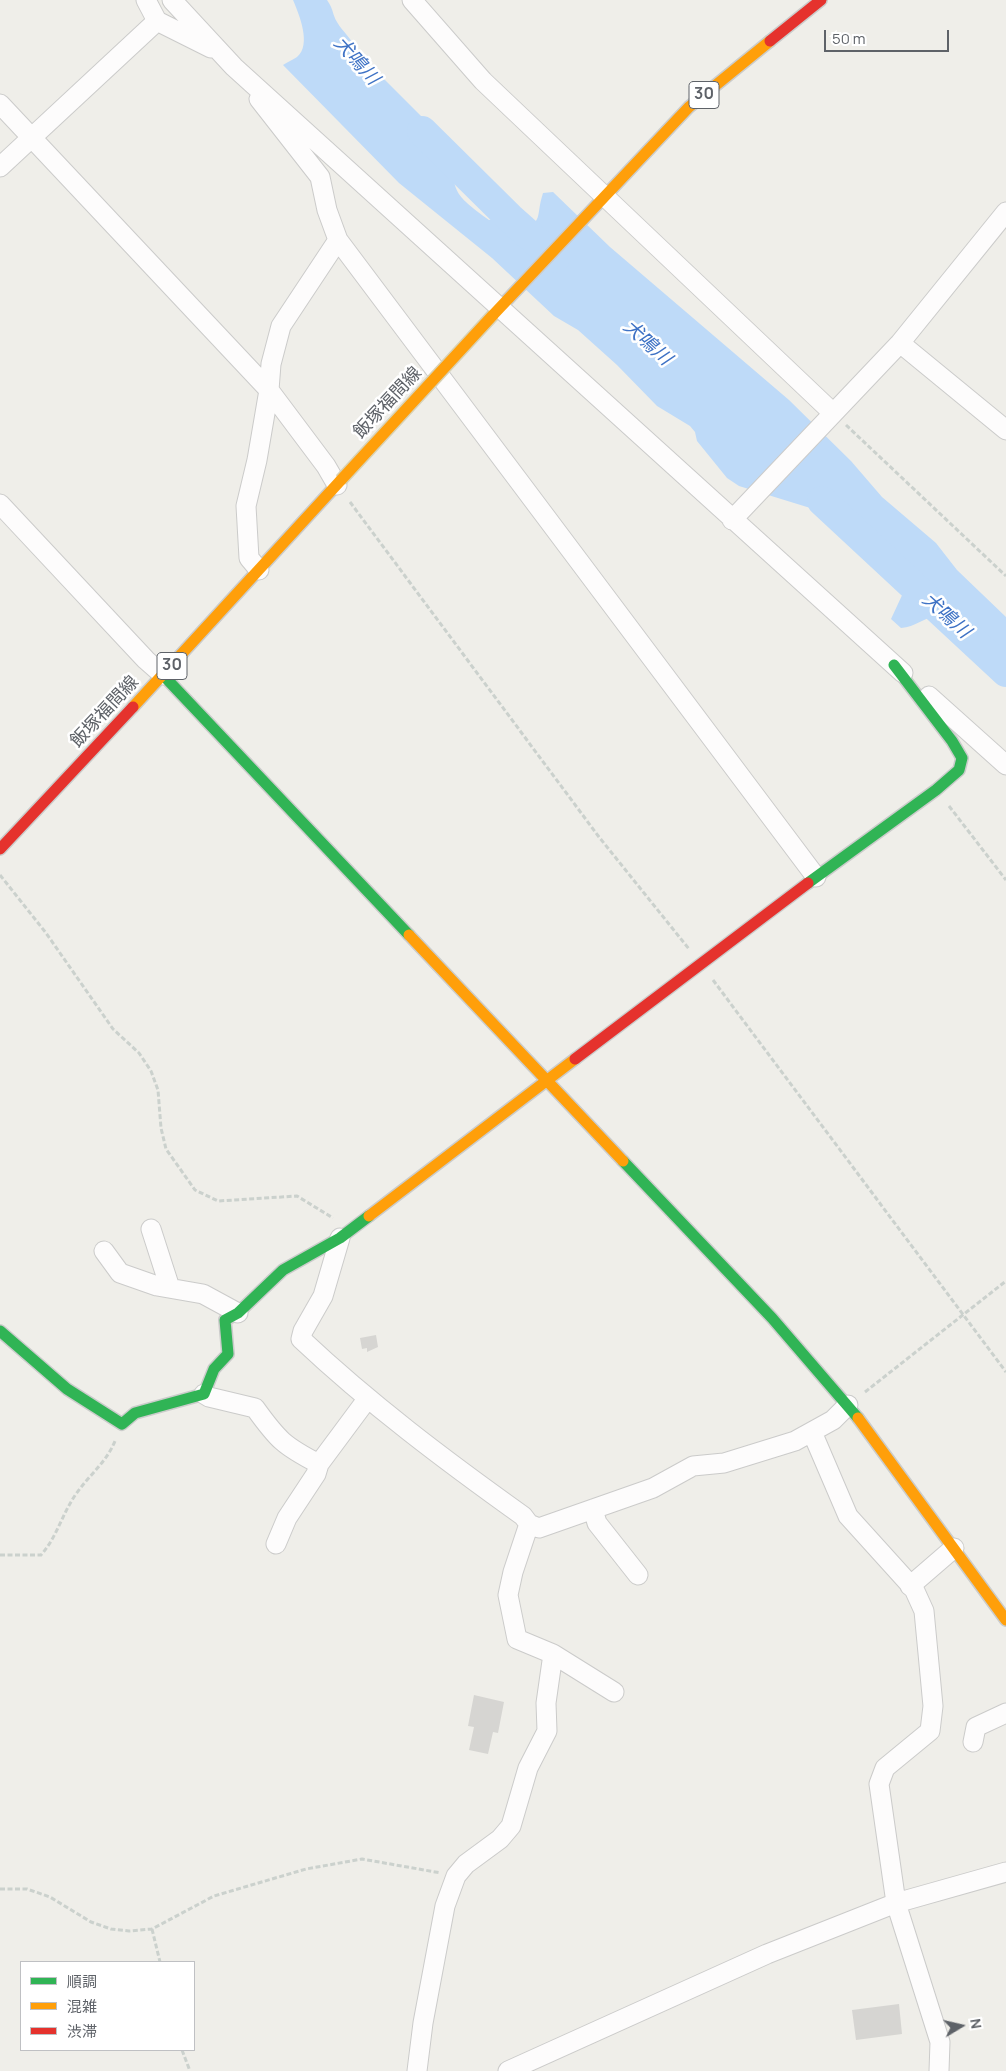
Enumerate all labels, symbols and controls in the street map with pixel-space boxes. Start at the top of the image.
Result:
scale bar [826,20,951,52]
text: 50 m [832,28,866,49]
water label: 犬鳴川 [328,32,384,90]
road number: 30 [689,82,719,108]
water label: 犬鳴川 [618,315,676,371]
street label: 飯塚福間線 [349,363,427,443]
water label: 犬鳴川 [917,588,975,644]
road number: 30 [157,652,187,679]
street label: 飯塚福間線 [66,672,144,752]
legend [20,1961,195,2051]
text: 順調 [67,1971,97,1992]
text: 混雑 [67,1996,97,2017]
north arrow [936,2001,986,2051]
text: N [966,2017,986,2030]
text: 渋滞 [67,2021,97,2042]

